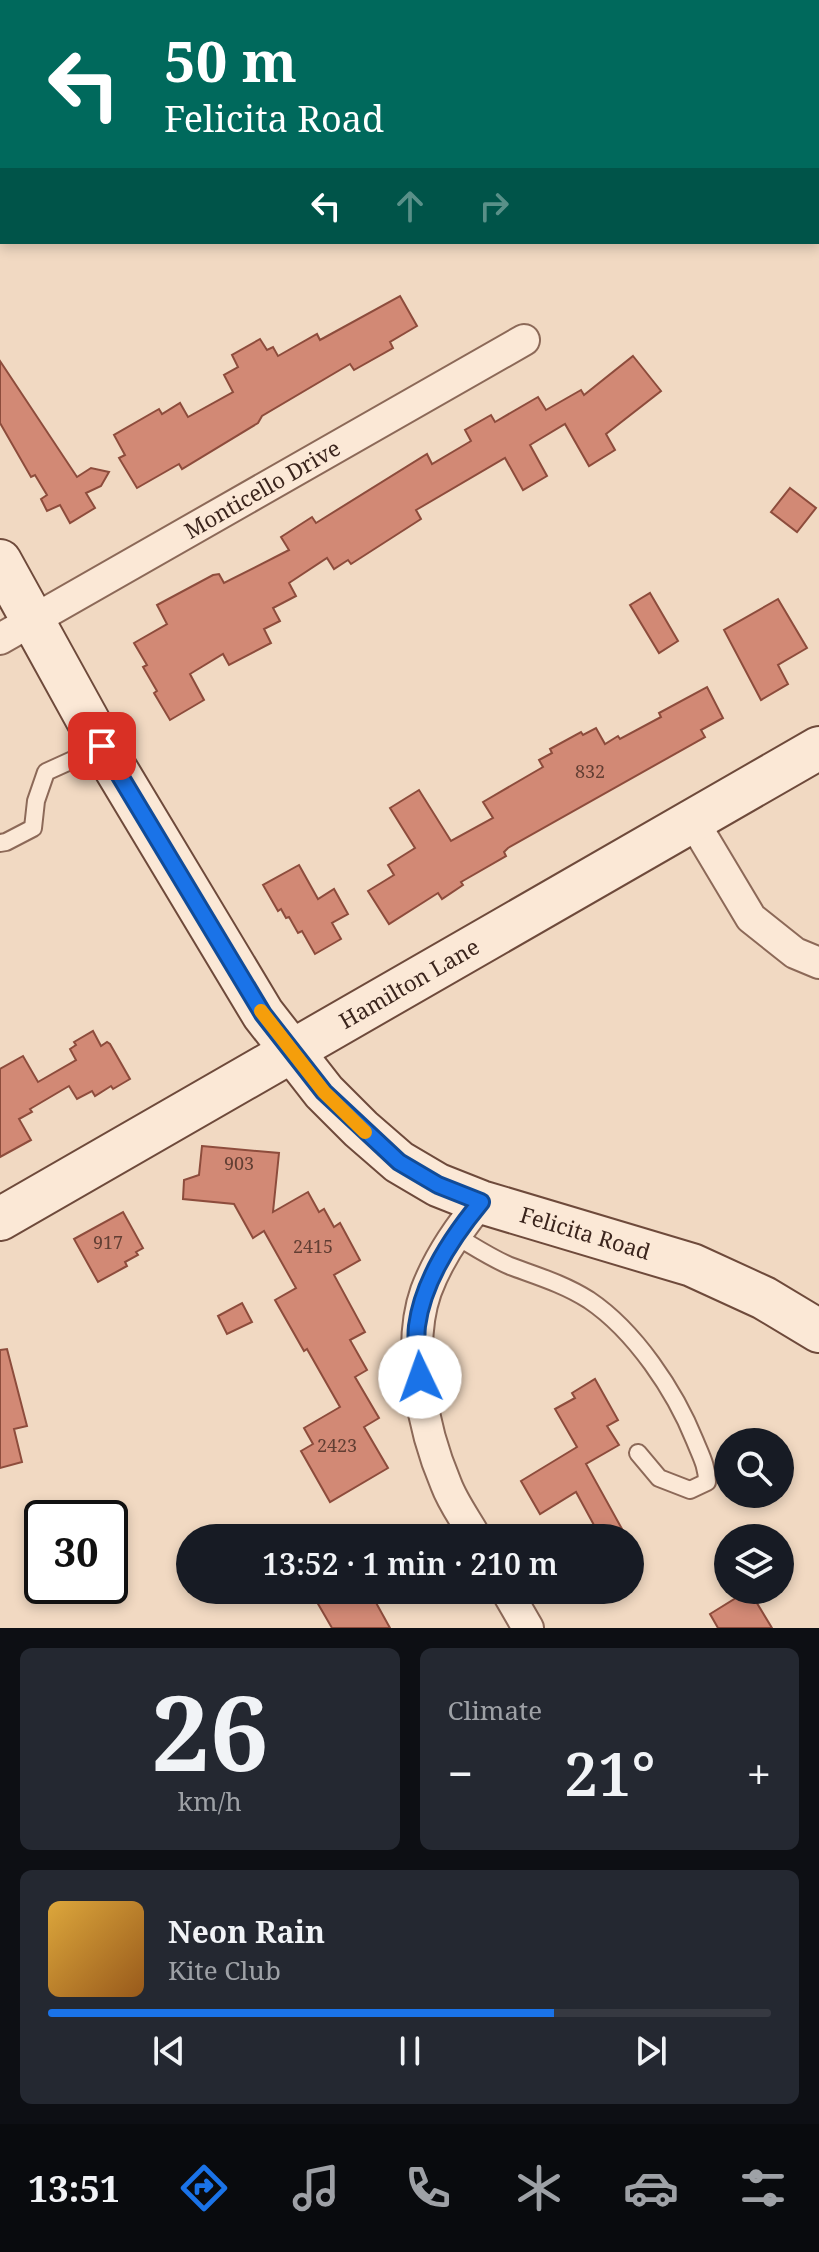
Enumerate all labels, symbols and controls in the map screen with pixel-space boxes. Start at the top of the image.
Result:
text: 50 m [164,22,297,98]
icon: left [32,32,136,136]
text: Felicita Road [164,94,384,143]
icon: left [304,184,348,228]
icon: ahead [388,184,432,228]
icon: right [472,184,516,228]
street label: Monticello Drive [178,432,345,545]
pin [68,712,136,780]
icon: arrive [80,724,124,768]
house number: 832 [575,759,605,783]
street label: Hamilton Lane [333,931,484,1035]
house number: 903 [224,1151,254,1175]
street label: Felicita Road [517,1199,655,1266]
house number: 917 [93,1230,123,1254]
house number: 2415 [293,1234,333,1258]
position arrow [378,1335,462,1419]
map controls [714,1428,794,1604]
button: search [714,1428,794,1508]
house number: 2423 [317,1433,357,1457]
speed limit sign: 30 [24,1500,128,1604]
button: layers [714,1524,794,1604]
text: 13:52 · 1 min · 210 m [262,1543,558,1584]
text: 26 [151,1660,269,1801]
text: Climate [448,1692,542,1728]
text: 21° [564,1732,655,1814]
text: − [448,1743,473,1803]
text: + [746,1743,771,1803]
text: km/h [178,1783,242,1819]
text: Neon Rain [168,1911,325,1952]
text: Kite Club [168,1952,281,1988]
icon: previous [147,2029,191,2073]
icon: pause [388,2029,432,2073]
icon: next [629,2029,673,2073]
icon: directions [176,2160,232,2216]
icon: music [288,2160,344,2216]
icon: phone [400,2160,456,2216]
icon: climate [511,2160,567,2216]
icon: car [623,2160,679,2216]
icon: filters [735,2160,791,2216]
text: 13:51 [28,2164,120,2213]

